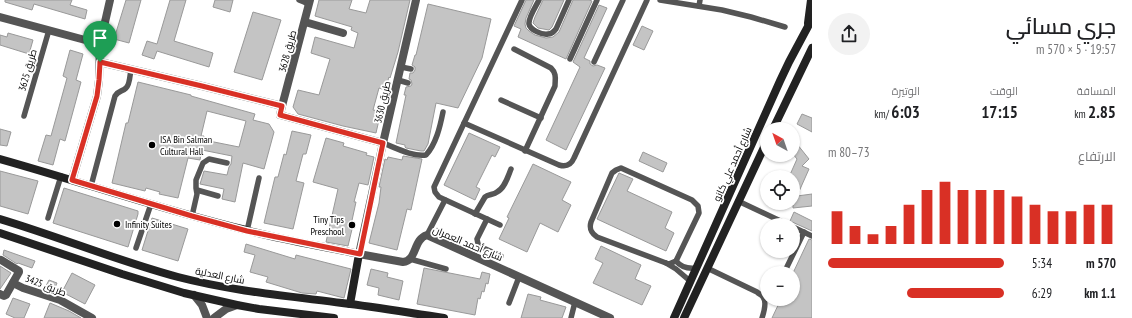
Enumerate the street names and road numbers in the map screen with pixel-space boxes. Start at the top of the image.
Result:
street label: طريق 3628 [276,29,299,74]
street label: طريق 3625 [15,48,40,93]
street label: طريق 3630 [371,80,394,125]
street label: شارع أحمد علي كانو [710,125,756,204]
street label: شارع أحمد العمران [431,223,505,264]
street label: شارع العدلية [194,264,246,287]
street label: طريق 3425 [23,272,68,299]

